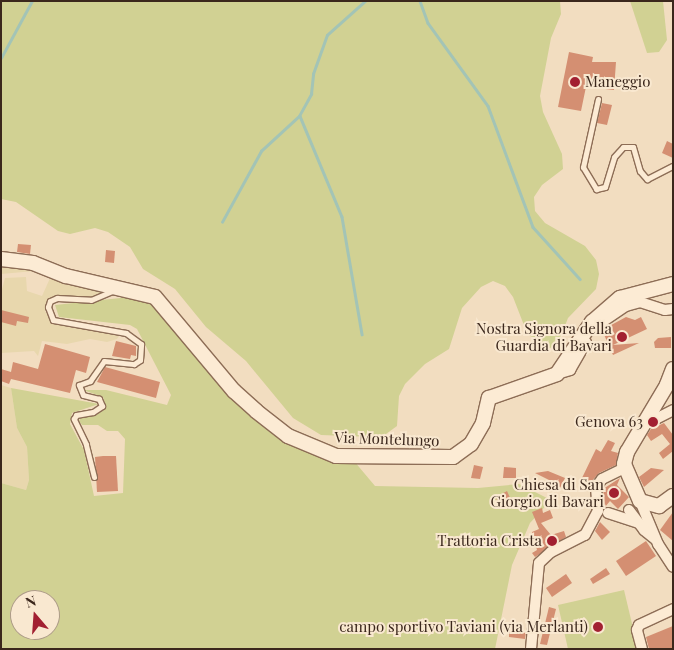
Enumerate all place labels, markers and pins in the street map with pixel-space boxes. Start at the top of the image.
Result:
place label: Maneggio [585,73,650,91]
marker: Maneggio [569,76,581,88]
place label: Nostra Signora della Guardia di Bavari [476,319,612,354]
marker: Nostra Signora della Guardia di Bavari [616,331,628,343]
place label: Genova 63 [575,413,643,431]
marker: Genova 63 [647,416,659,428]
place label: Chiesa di San Giorgio di Bavari [491,475,604,510]
marker: Chiesa di San Giorgio di Bavari [608,487,620,499]
place label: Trattoria Crista [437,532,542,550]
marker: Trattoria Crista [546,535,558,547]
place label: campo sportivo Taviani (via Merlanti) [339,618,588,636]
marker: campo sportivo Taviani (via Merlanti) [592,621,604,633]

